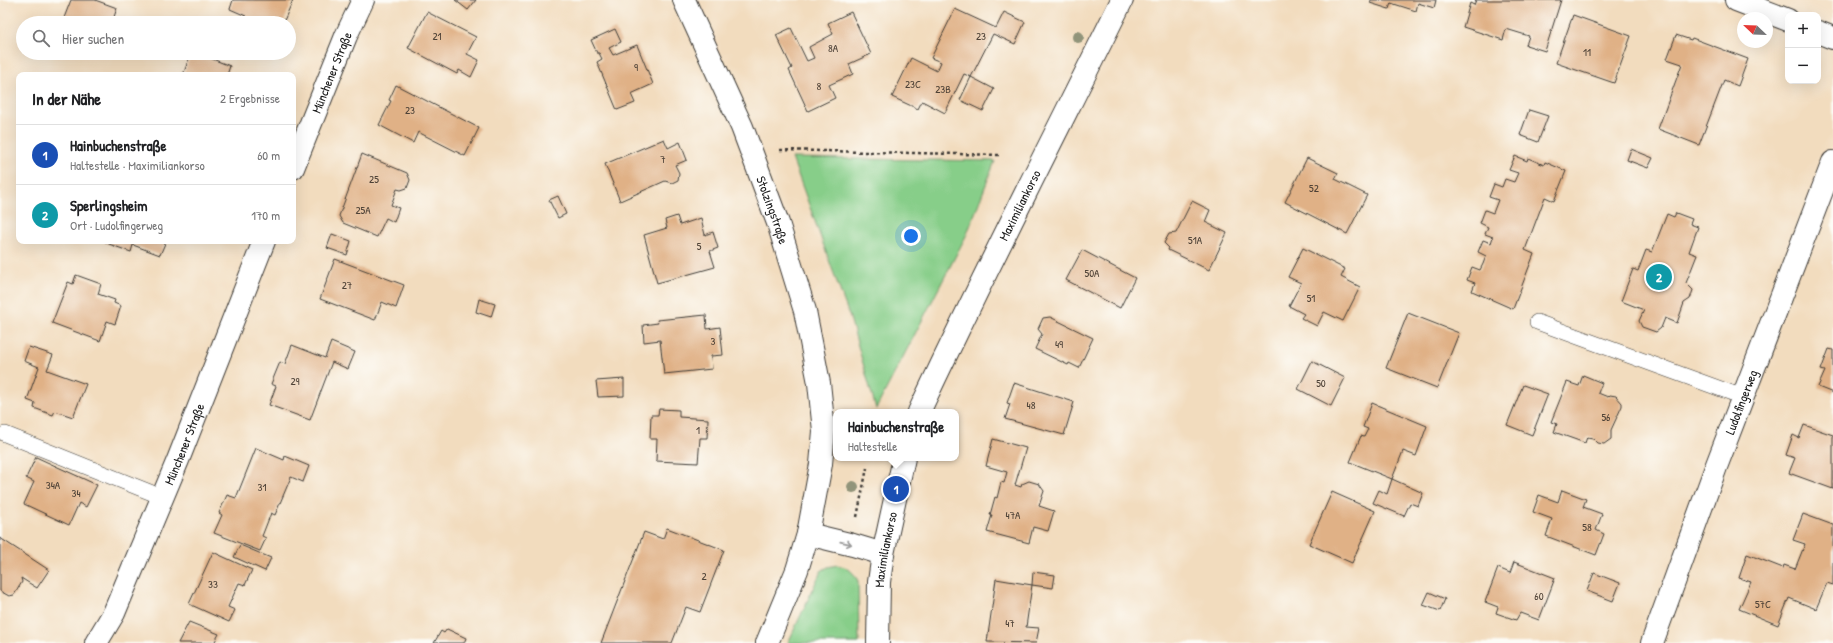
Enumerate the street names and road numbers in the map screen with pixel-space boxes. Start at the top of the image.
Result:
street label: Münchener Straße [307,29,356,116]
street label: Maximiliankorso [994,167,1045,243]
street label: Stolzingstraße [752,173,793,246]
street label: Ludolfingerweg [1720,367,1762,437]
street label: Münchener Straße [160,401,208,487]
street label: Maximiliankorso [870,510,901,588]

